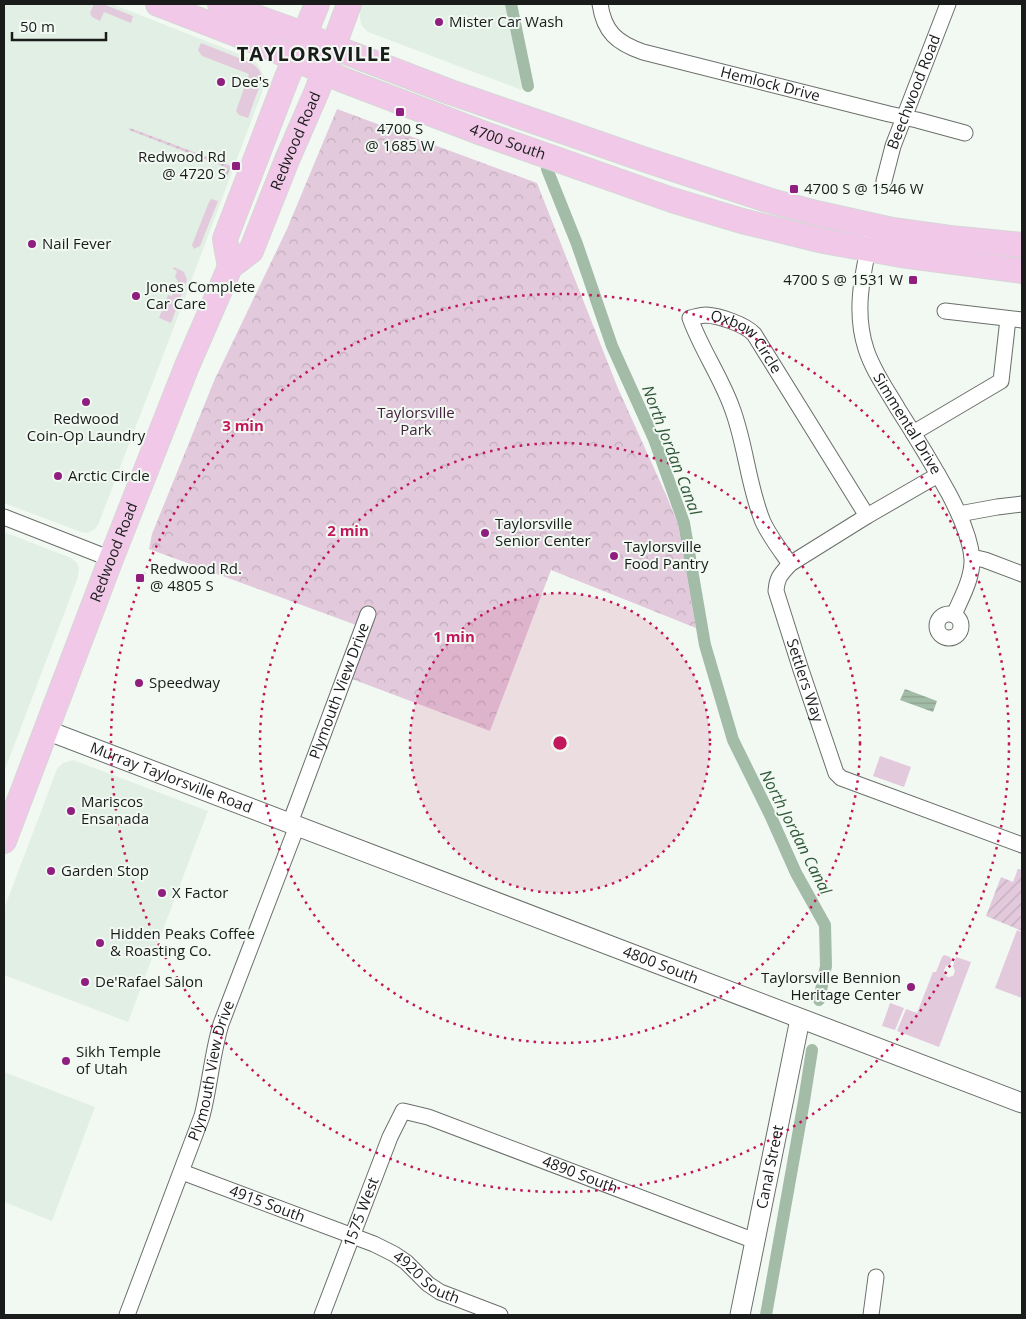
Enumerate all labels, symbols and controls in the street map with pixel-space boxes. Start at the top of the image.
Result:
scale bar [12,10,106,42]
place label: Mister Car Wash [449,11,564,31]
text: 50 m [20,16,55,36]
marker: Mister Car Wash [433,16,445,28]
street label: Beechwood Road [882,31,944,152]
district label: TAYLORSVILLE [237,40,391,67]
street label: Hemlock Drive [719,61,822,105]
place label: Dee's [231,71,269,91]
marker: Dee's [215,76,227,88]
street label: Redwood Road [265,88,325,193]
marker: 4700 S @ 1685 W [394,106,406,118]
place label: 4700 S @ 1685 W [365,118,435,155]
street label: 4700 South [467,118,549,164]
place label: Redwood Rd @ 4720 S [138,146,226,183]
marker: Redwood Rd @ 4720 S [230,160,242,172]
place label: 4700 S @ 1546 W [804,178,924,198]
marker: 4700 S @ 1546 W [788,183,800,195]
place label: Nail Fever [42,233,111,253]
marker: Nail Fever [26,238,38,250]
place label: 4700 S @ 1531 W [783,269,903,289]
marker: 4700 S @ 1531 W [907,274,919,286]
place label: Jones Complete Car Care [144,276,255,313]
marker: Jones Complete Car Care [130,290,142,302]
street label: Oxbow Circle [709,305,787,377]
street label: Simmental Drive [869,369,947,478]
water label: North Jordan Canal [637,382,707,519]
marker: Redwood Coin-Op Laundry [80,396,92,408]
park label: Taylorsville Park [377,402,455,439]
place label: Redwood Coin-Op Laundry [27,408,146,445]
text: 3 min [222,415,264,435]
place label: Arctic Circle [68,465,150,485]
marker: Arctic Circle [52,470,64,482]
street label: Redwood Road [85,499,141,605]
place label: Taylorsville Senior Center [495,513,591,550]
text: 2 min [327,520,369,540]
marker: Taylorsville Senior Center [479,527,491,539]
place label: Taylorsville Food Pantry [624,536,709,573]
marker: Taylorsville Food Pantry [608,550,620,562]
place label: Redwood Rd. @ 4805 S [150,558,242,595]
marker: Redwood Rd. @ 4805 S [134,572,146,584]
street label: Plymouth View Drive [304,619,373,762]
text: 1 min [433,626,475,646]
street label: Settlers Way [783,636,829,725]
place label: Speedway [149,672,220,692]
marker: Speedway [133,677,145,689]
centre of rings [551,734,569,752]
street label: Murray Taylorsville Road [88,737,255,817]
water label: North Jordan Canal [755,766,837,899]
place label: Mariscos Ensanada [81,791,149,828]
marker: Mariscos Ensanada [65,805,77,817]
place label: Garden Stop [61,860,149,880]
marker: Garden Stop [45,865,57,877]
place label: X Factor [172,882,228,902]
marker: X Factor [156,887,168,899]
place label: Hidden Peaks Coffee & Roasting Co. [110,923,255,960]
marker: Hidden Peaks Coffee & Roasting Co. [94,937,106,949]
street label: 4800 South [620,940,702,987]
place label: Taylorsville Bennion Heritage Center [761,967,901,1004]
place label: De'Rafael Salon [95,971,203,991]
marker: De'Rafael Salon [79,976,91,988]
marker: Taylorsville Bennion Heritage Center [905,981,917,993]
street label: Plymouth View Drive [183,997,238,1143]
place label: Sikh Temple of Utah [76,1041,161,1078]
marker: Sikh Temple of Utah [60,1055,72,1067]
street label: Canal Street [751,1123,787,1210]
street label: 4890 South [540,1150,621,1197]
street label: 1575 West [338,1174,383,1250]
street label: 4915 South [227,1180,308,1226]
street label: 4920 South [390,1245,463,1308]

